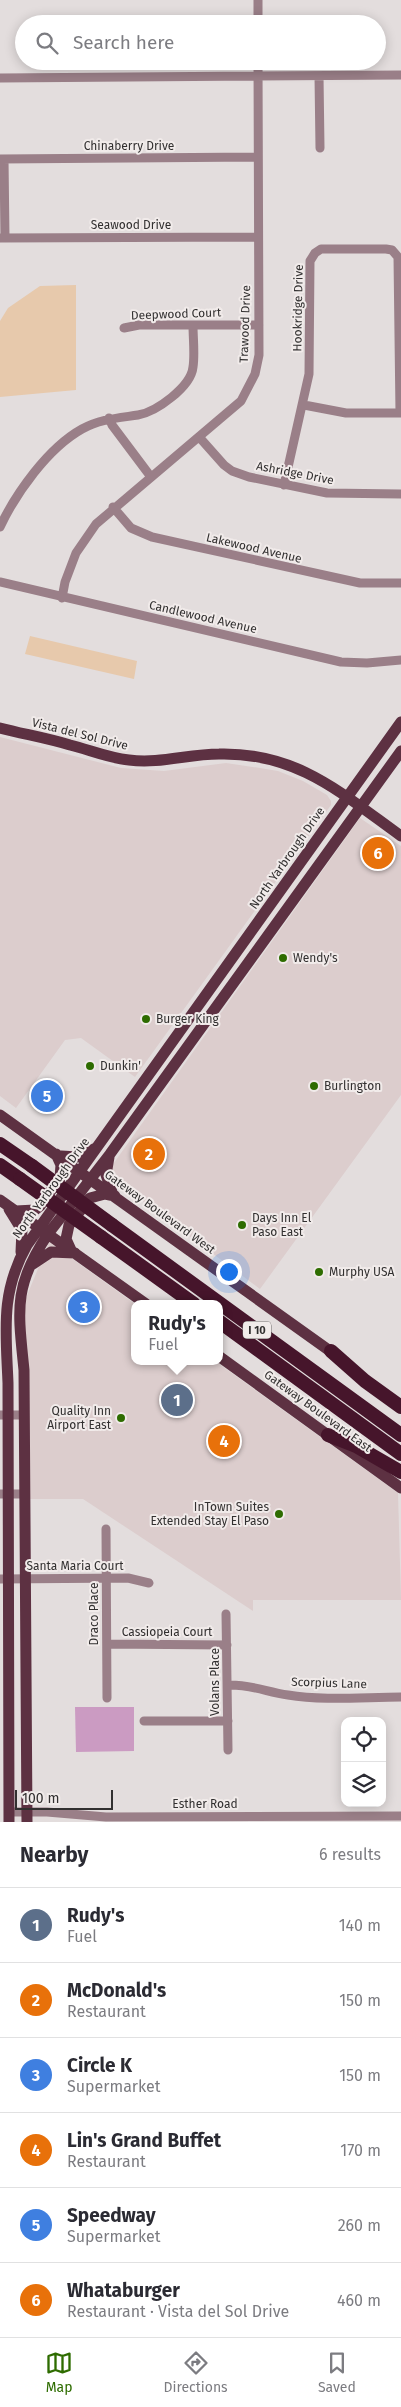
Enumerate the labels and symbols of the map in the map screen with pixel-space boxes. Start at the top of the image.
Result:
street label: Chinaberry Drive [84,139,174,153]
street label: Seawood Drive [91,218,171,232]
street label: Hookridge Drive [290,264,306,352]
street label: Trawood Drive [237,285,253,363]
street label: Deepwood Court [131,305,222,323]
street label: Ashridge Drive [255,459,335,487]
street label: Lakewood Avenue [205,530,303,566]
street label: Candlewood Avenue [148,598,258,636]
street label: Vista del Sol Drive [31,715,129,753]
street label: North Yarbrough Drive [247,804,327,912]
pin: 6 [362,834,394,872]
place label: Wendy's [293,951,338,965]
marker: Wendy's [277,952,289,964]
place label: Burger King [156,1012,220,1026]
marker: Burger King [140,1013,152,1025]
place label: Dunkin' [100,1059,141,1073]
marker: Dunkin' [84,1060,96,1072]
pin: 5 [31,1077,63,1115]
place label: Burlington [324,1079,381,1093]
marker: Burlington [308,1080,320,1092]
street label: North Yarbrough Drive [10,1135,92,1241]
pin: 2 [133,1135,165,1173]
street label: Gateway Boulevard West [102,1167,218,1257]
place label: Days Inn El Paso East [252,1211,312,1239]
marker: Days Inn El Paso East [236,1219,248,1231]
your location [216,1259,242,1285]
place label: Murphy USA [329,1265,394,1279]
marker: Murphy USA [313,1266,325,1278]
pin: 3 [68,1288,100,1326]
road number: I 10 [243,1322,271,1338]
street label: Gateway Boulevard East [262,1367,375,1455]
pin: 1 [161,1381,193,1419]
place label: Quality Inn Airport East [47,1404,112,1432]
marker: Quality Inn Airport East [115,1412,127,1424]
pin: 4 [208,1422,240,1460]
place label: InTown Suites Extended Stay El Paso [150,1500,269,1528]
marker: InTown Suites Extended Stay El Paso [273,1508,285,1520]
street label: Santa Maria Court [26,1559,124,1573]
street label: Draco Place [87,1582,101,1646]
street label: Cassiopeia Court [122,1625,213,1639]
street label: Volans Place [208,1648,222,1716]
street label: Scorpius Lane [291,1675,367,1691]
scale bar [15,1787,112,1810]
street label: Esther Road [172,1797,238,1811]

